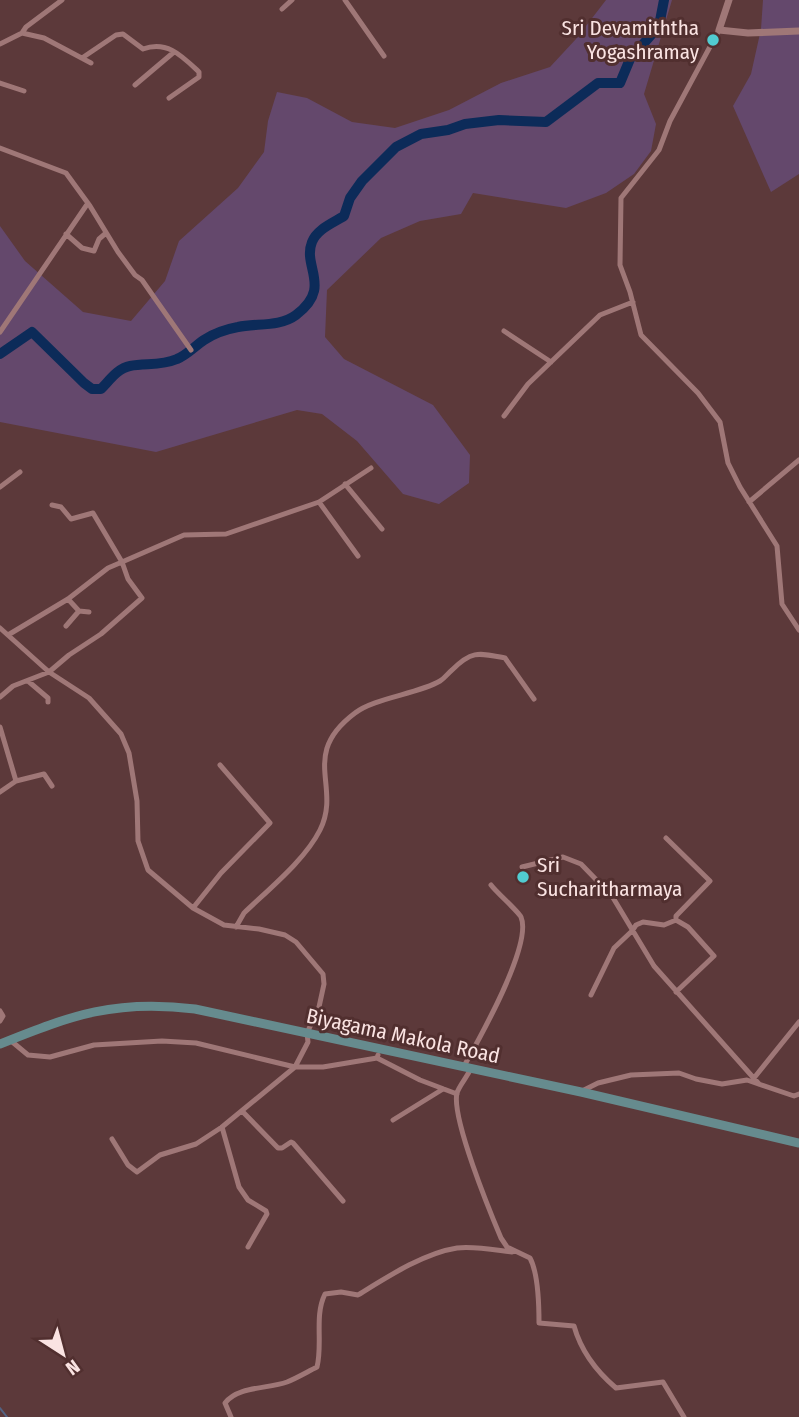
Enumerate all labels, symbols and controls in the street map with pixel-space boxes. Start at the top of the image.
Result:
place label: Sri Devamiththa Yogashramay [562,15,700,65]
marker: Sri Devamiththa Yogashramay [705,32,721,48]
place label: Sri Sucharitharmaya [537,852,682,902]
marker: Sri Sucharitharmaya [515,869,531,885]
street label: Biyagama Makola Road [304,1003,502,1069]
north arrow [28,1319,98,1389]
text: N [61,1355,84,1380]

